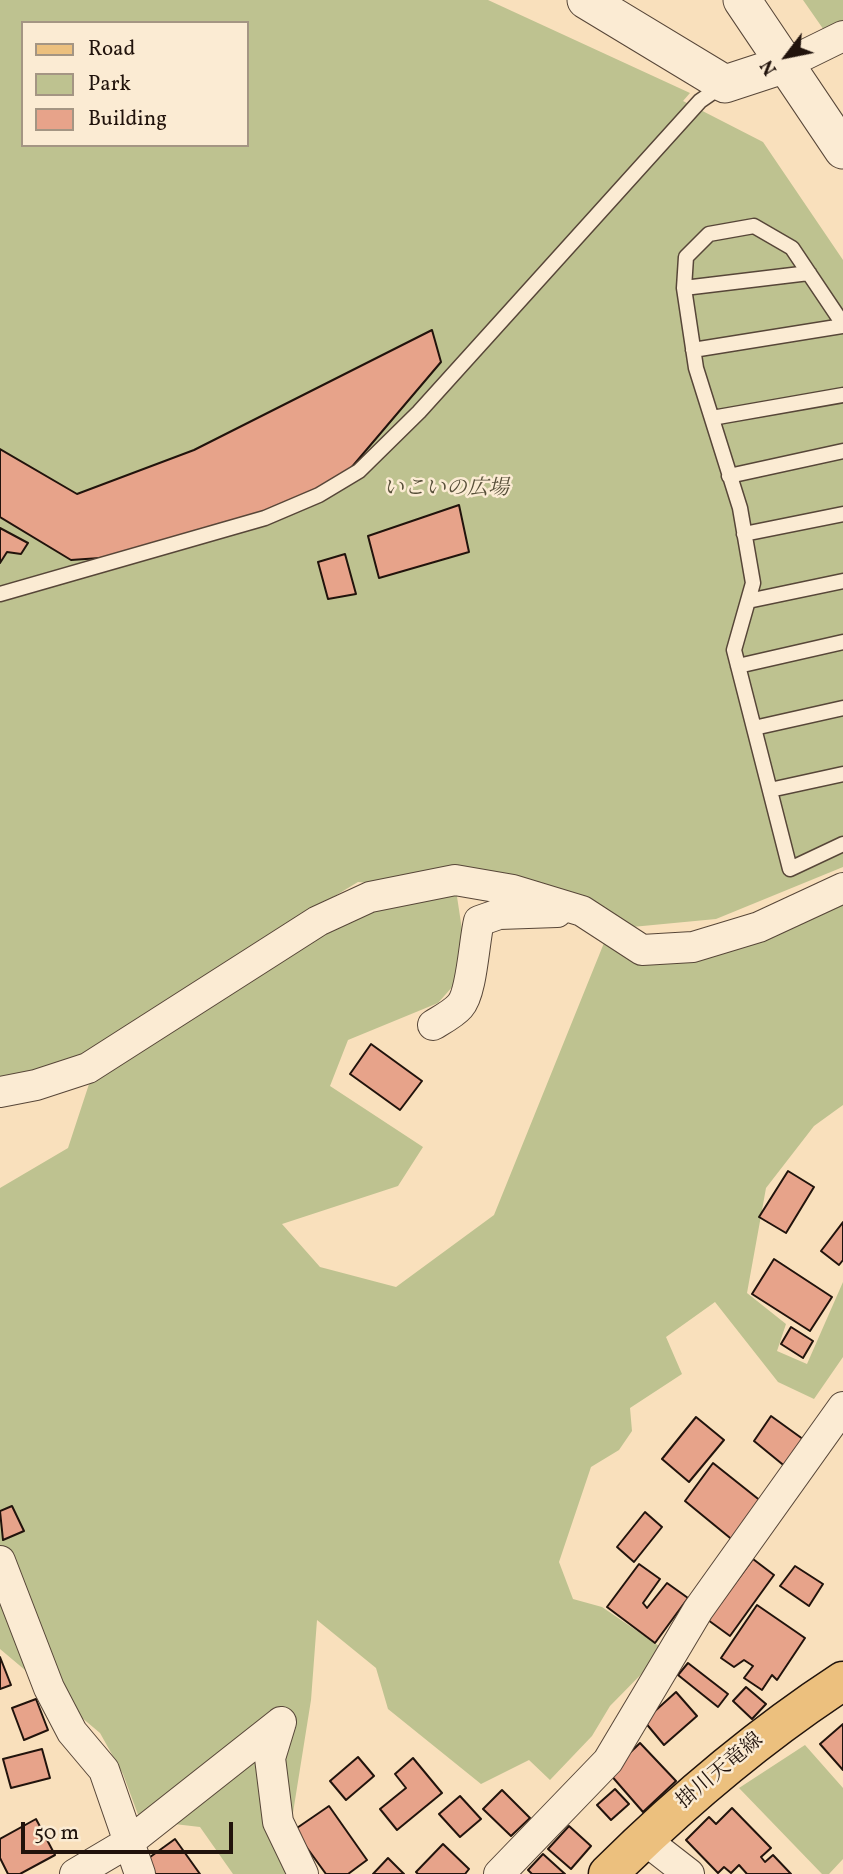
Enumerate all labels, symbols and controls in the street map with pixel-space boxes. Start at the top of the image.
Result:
legend [21,21,248,147]
north arrow [752,21,822,91]
text: Road [88,35,135,64]
text: N [755,54,784,80]
text: Park [88,70,131,99]
text: Building [88,105,167,134]
park label: いこいの広場 [383,477,509,503]
street label: 掛川天竜線 [673,1729,769,1815]
scale bar [24,1808,236,1852]
text: 50 m [34,1819,79,1848]

